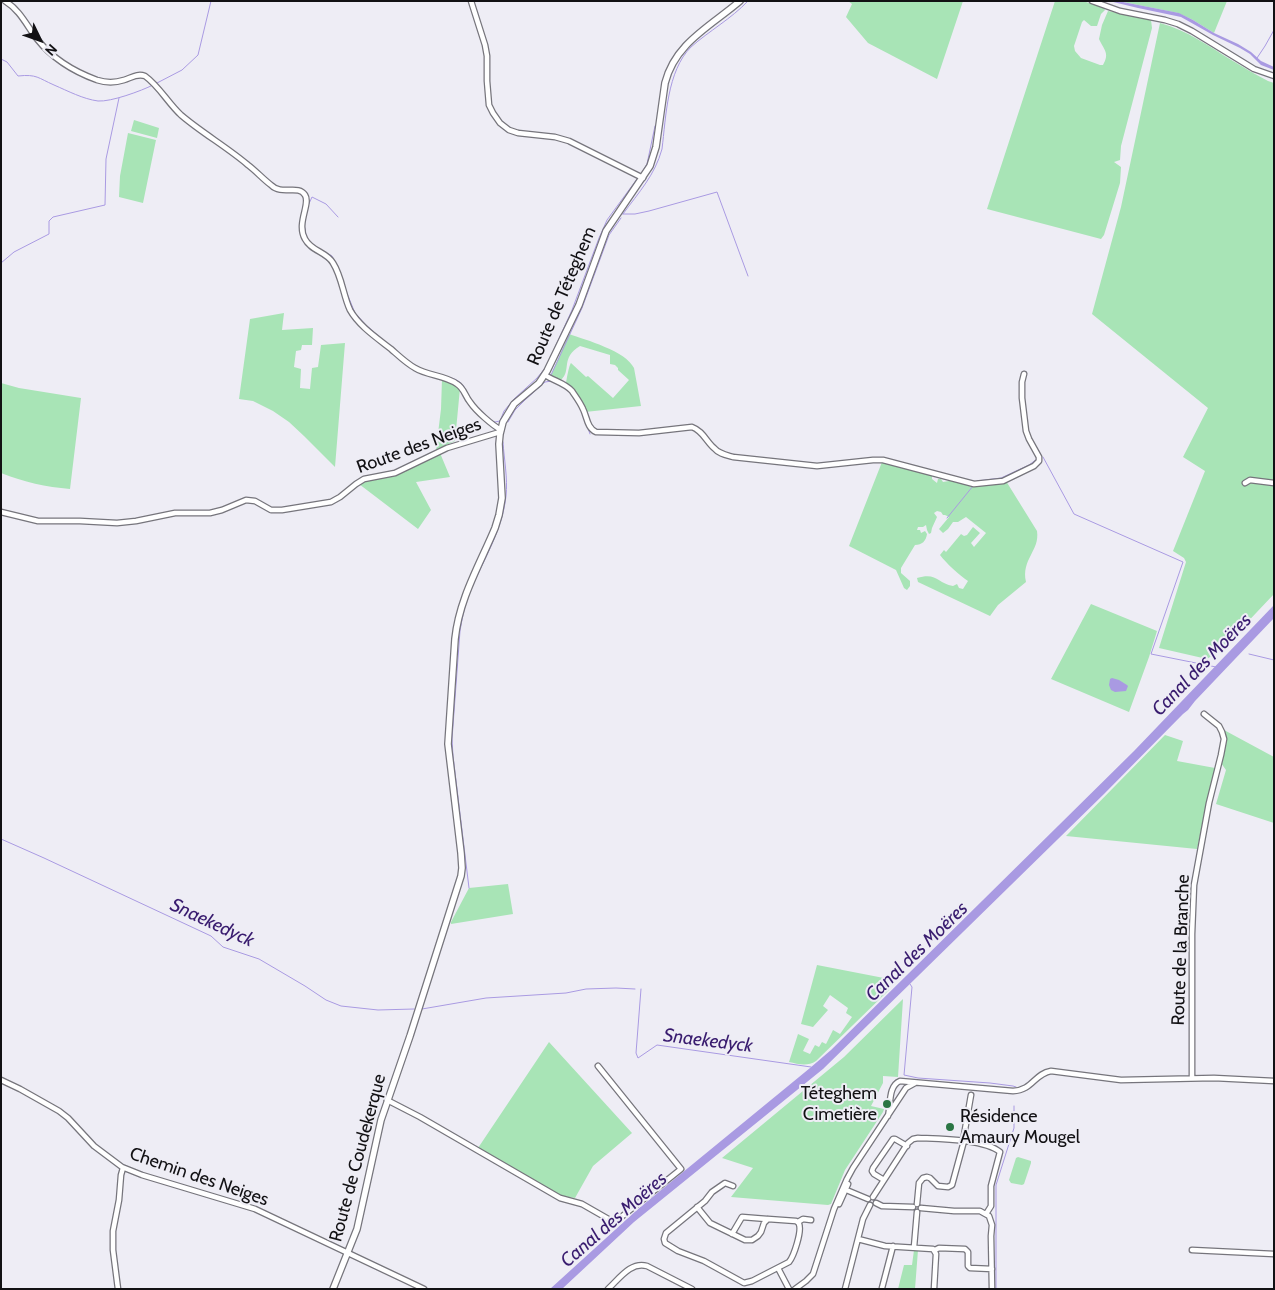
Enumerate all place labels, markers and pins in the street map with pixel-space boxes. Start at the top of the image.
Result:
place label: Téteghem Cimetière [801,1083,877,1126]
marker: Téteghem Cimetière [881,1098,893,1110]
place label: Résidence Amaury Mougel [960,1106,1080,1148]
marker: Résidence Amaury Mougel [944,1121,956,1133]

